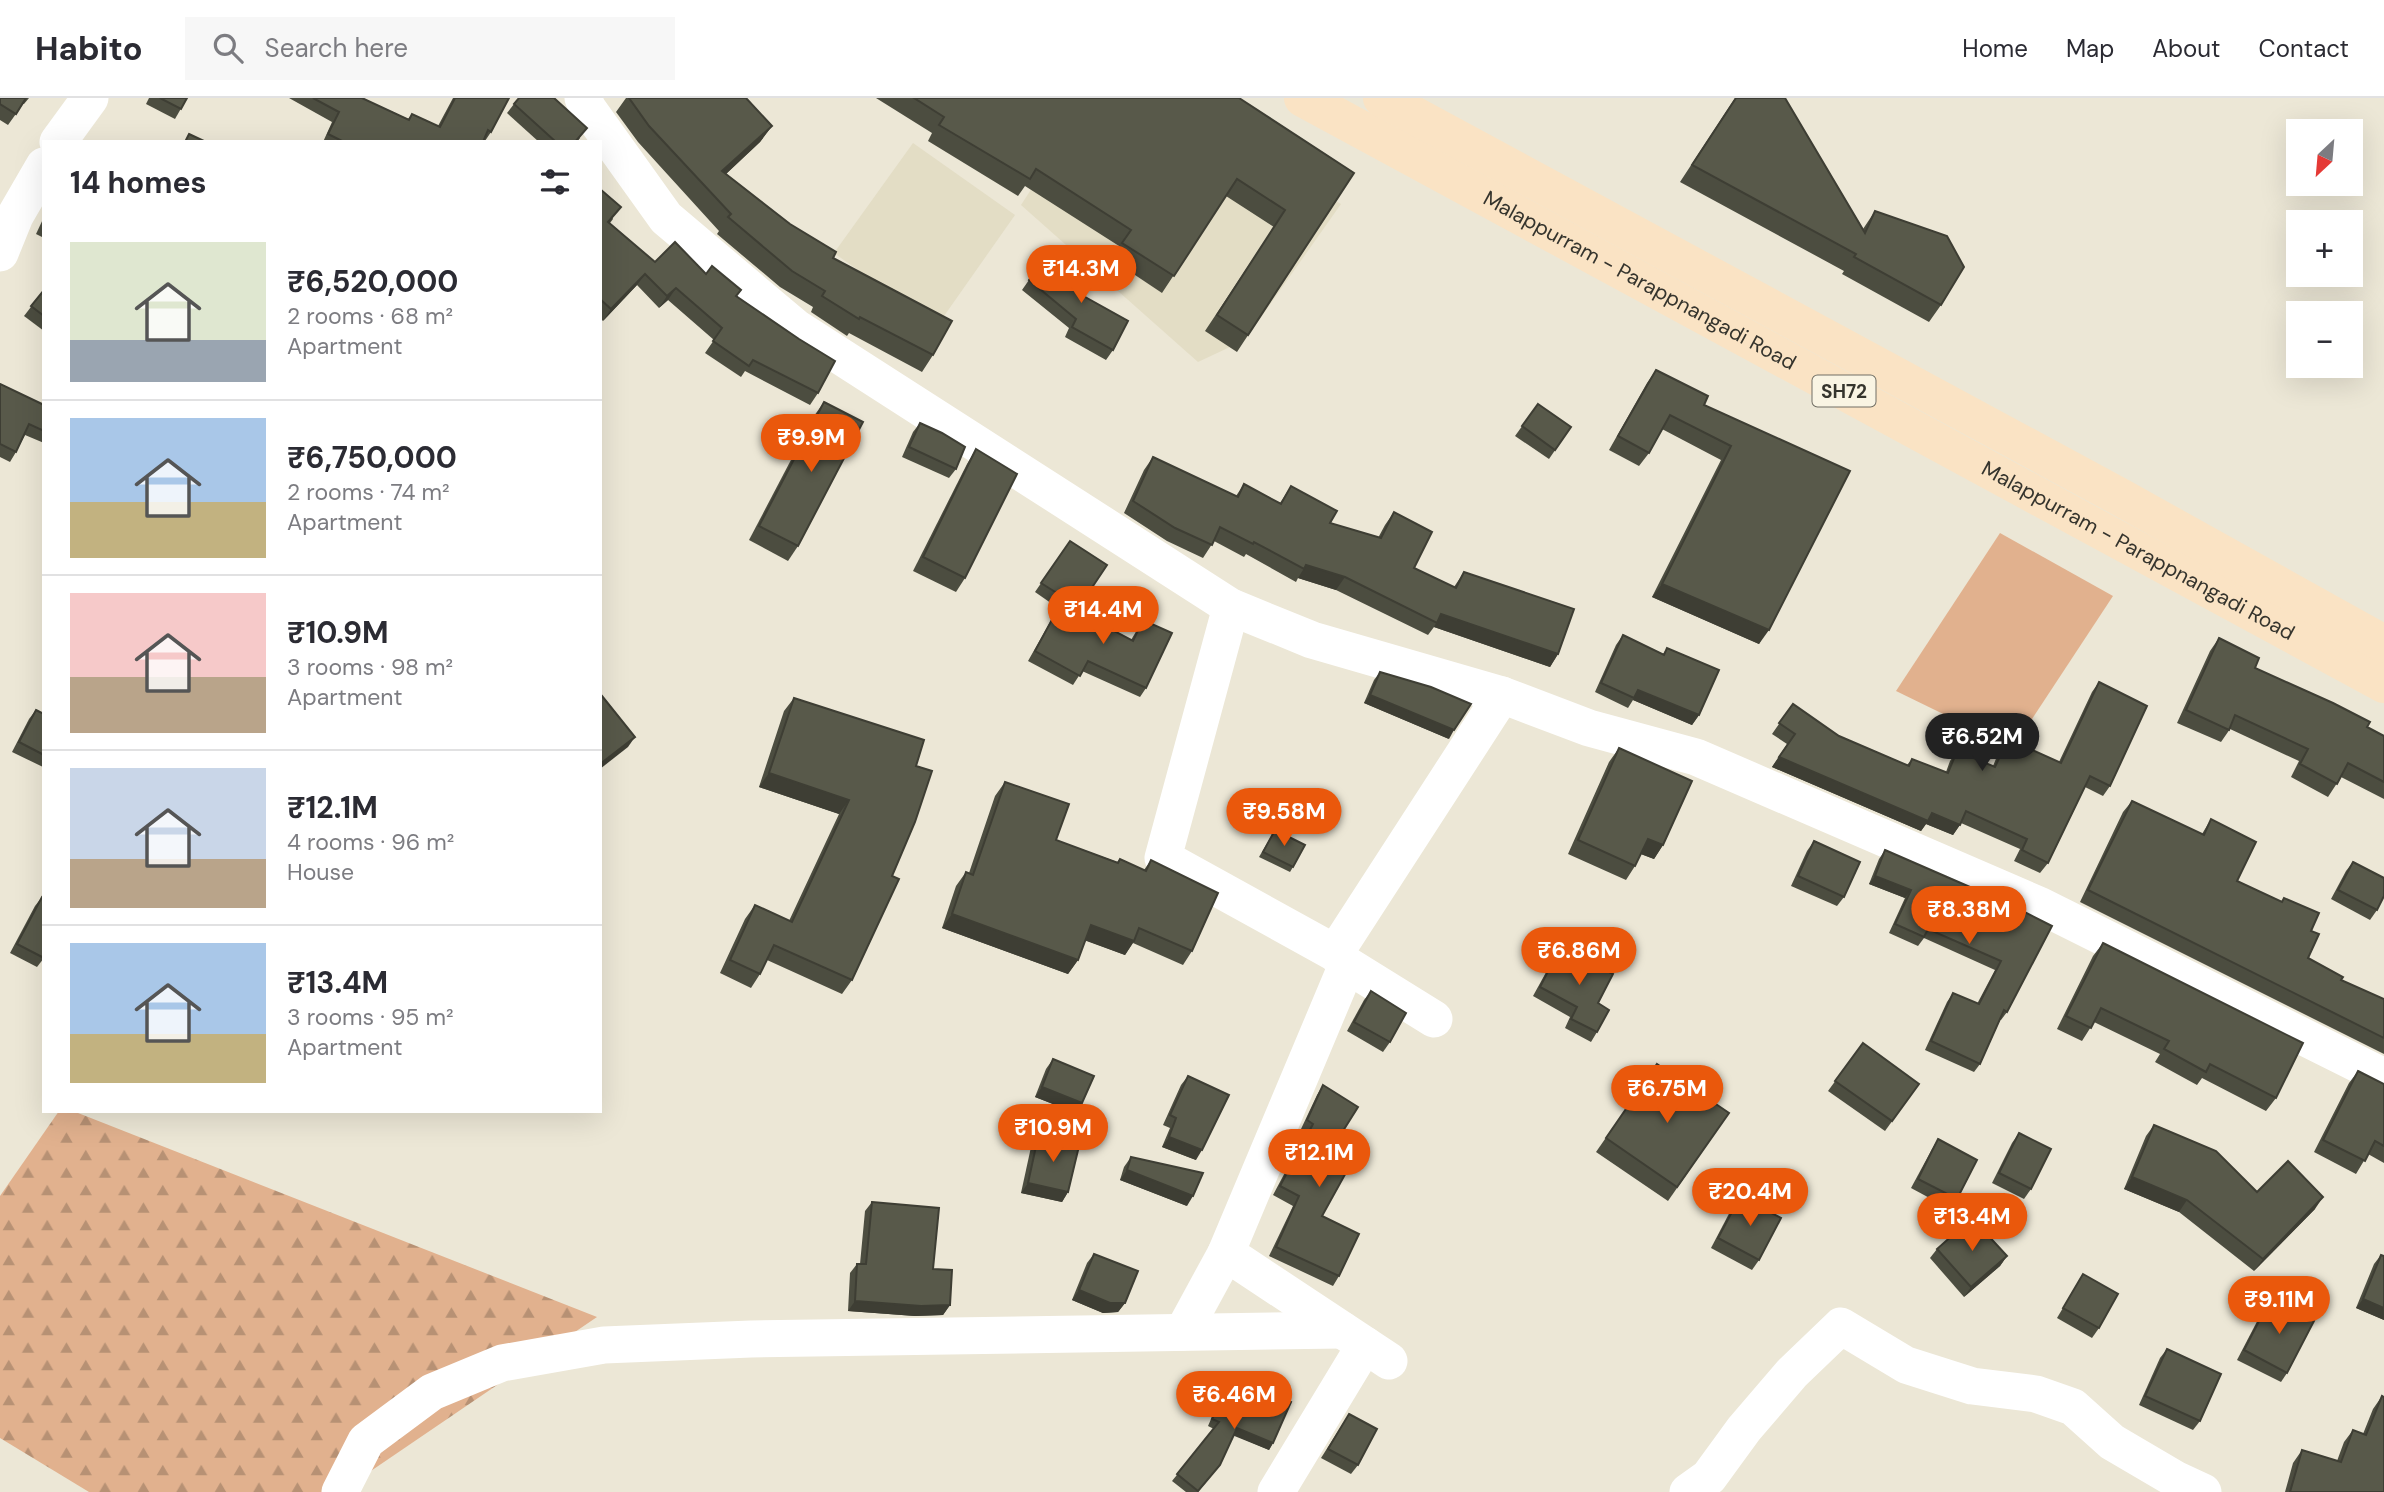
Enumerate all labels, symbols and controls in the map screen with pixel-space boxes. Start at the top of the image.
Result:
search box [185,17,675,80]
text: Habito [35,27,143,70]
icon: search [209,29,247,67]
text: Search here [265,31,408,65]
text: Home [1962,33,2028,64]
text: Map [2066,33,2114,64]
text: About [2152,33,2221,64]
text: Contact [2259,33,2349,64]
north arrow [2286,119,2362,196]
map controls [2286,119,2363,378]
text: 14 homes [70,163,207,202]
icon: filters [536,163,574,201]
street label: Malappurram - Parappnangadi Road [1478,184,1801,377]
button: + [2286,210,2363,287]
pin: ₹14.3M [1024,246,1138,305]
text: ₹14.3M [1042,253,1120,283]
text: ₹6,520,000 [287,262,458,301]
icon: home [126,270,210,354]
text: 2 rooms · 68 m² [287,301,453,331]
button: − [2286,301,2363,378]
text: Apartment [287,331,402,361]
road number: SH72 [1812,376,1876,406]
pin: ₹9.9M [762,414,860,474]
text: ₹9.9M [777,422,845,452]
text: ₹6,750,000 [287,438,457,477]
icon: home [126,446,210,530]
street label: Malappurram - Parappnangadi Road [1977,455,2300,647]
text: 2 rooms · 74 m² [287,477,450,507]
text: Apartment [287,507,402,537]
pin: ₹14.4M [1046,587,1160,646]
text: ₹14.4M [1064,594,1142,624]
text: ₹10.9M [287,613,389,652]
icon: home [126,621,210,705]
text: 3 rooms · 98 m² [287,652,453,682]
text: Apartment [287,682,402,712]
pin: ₹6.52M [1925,714,2039,773]
text: ₹6.52M [1941,721,2023,751]
text: ₹12.1M [287,788,378,827]
pin: ₹9.58M [1227,788,1341,848]
icon: home [126,796,210,880]
text: ₹9.58M [1242,796,1326,826]
text: 4 rooms · 96 m² [287,827,454,857]
text: House [287,857,354,887]
pin: ₹8.38M [1912,886,2026,946]
text: ₹8.38M [1927,894,2011,924]
pin: ₹6.86M [1522,928,1636,987]
text: ₹6.86M [1537,935,1621,965]
text: ₹13.4M [287,963,388,1002]
icon: home [126,971,210,1055]
text: 3 rooms · 95 m² [287,1002,454,1032]
text: Apartment [287,1032,402,1062]
pin: ₹6.75M [1610,1066,1724,1125]
text: ₹6.75M [1627,1073,1707,1103]
pin: ₹10.9M [996,1104,1110,1164]
text: ₹10.9M [1014,1112,1092,1142]
pin: ₹12.1M [1262,1130,1376,1189]
text: ₹12.1M [1284,1137,1354,1167]
pin: ₹20.4M [1693,1168,1807,1228]
text: ₹20.4M [1708,1176,1792,1206]
pin: ₹13.4M [1915,1194,2029,1253]
text: ₹13.4M [1933,1201,2011,1231]
pin: ₹9.11M [2222,1276,2336,1336]
text: ₹9.11M [2244,1284,2314,1314]
pin: ₹6.46M [1177,1372,1291,1431]
text: ₹6.46M [1192,1379,1276,1409]

